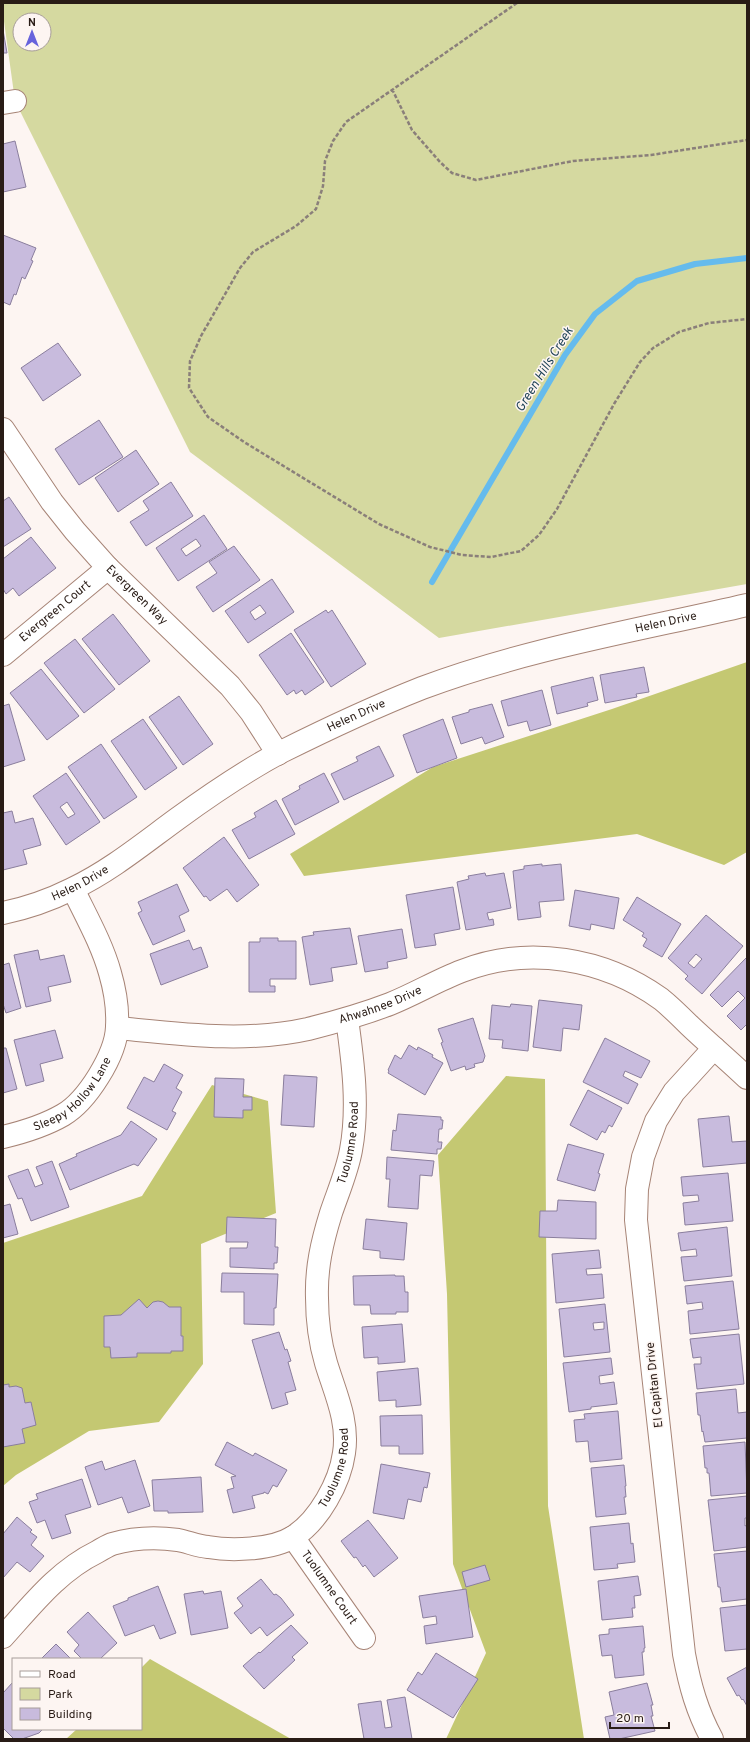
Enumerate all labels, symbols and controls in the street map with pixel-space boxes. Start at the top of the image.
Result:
north arrow [12,12,52,52]
text: N [28,16,36,30]
water label: Green Hills Creek [513,324,578,415]
street label: Evergreen Way [102,562,171,629]
street label: Evergreen Court [16,577,95,646]
street label: Helen Drive [634,608,698,637]
street label: Helen Drive [324,696,388,736]
street label: Helen Drive [49,862,112,905]
street label: Ahwahnee Drive [337,983,425,1028]
street label: Sleepy Hollow Lane [31,1055,116,1136]
street label: Tuolumne Road [334,1101,363,1187]
street label: El Capitan Drive [643,1341,667,1429]
street label: Tuolumne Road [315,1427,353,1512]
street label: Tuolumne Court [297,1547,360,1628]
legend [12,1658,142,1730]
text: Road [48,1667,76,1683]
text: Park [48,1687,73,1703]
scale bar [610,1704,669,1730]
text: Building [48,1707,92,1723]
text: 20 m [616,1711,644,1727]

